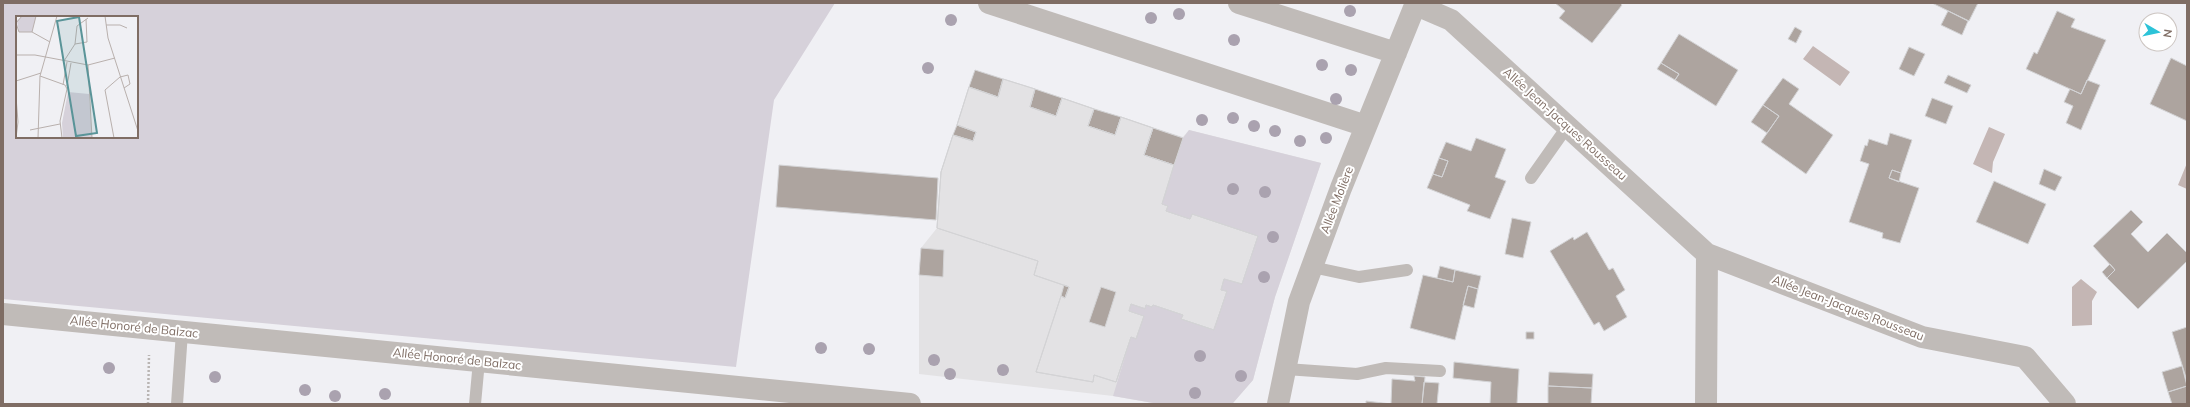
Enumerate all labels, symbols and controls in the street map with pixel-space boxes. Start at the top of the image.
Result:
north arrow [2138,12,2178,52]
inset map [16,16,138,138]
text: N [2160,28,2175,39]
street label: Allée Jean-Jacques Rousseau [1500,64,1630,183]
street label: Allée Molière [1317,164,1356,236]
street label: Allée Jean-Jacques Rousseau [1770,272,1926,343]
street label: Allée Honoré de Balzac [69,312,199,341]
street label: Allée Honoré de Balzac [392,344,522,373]

